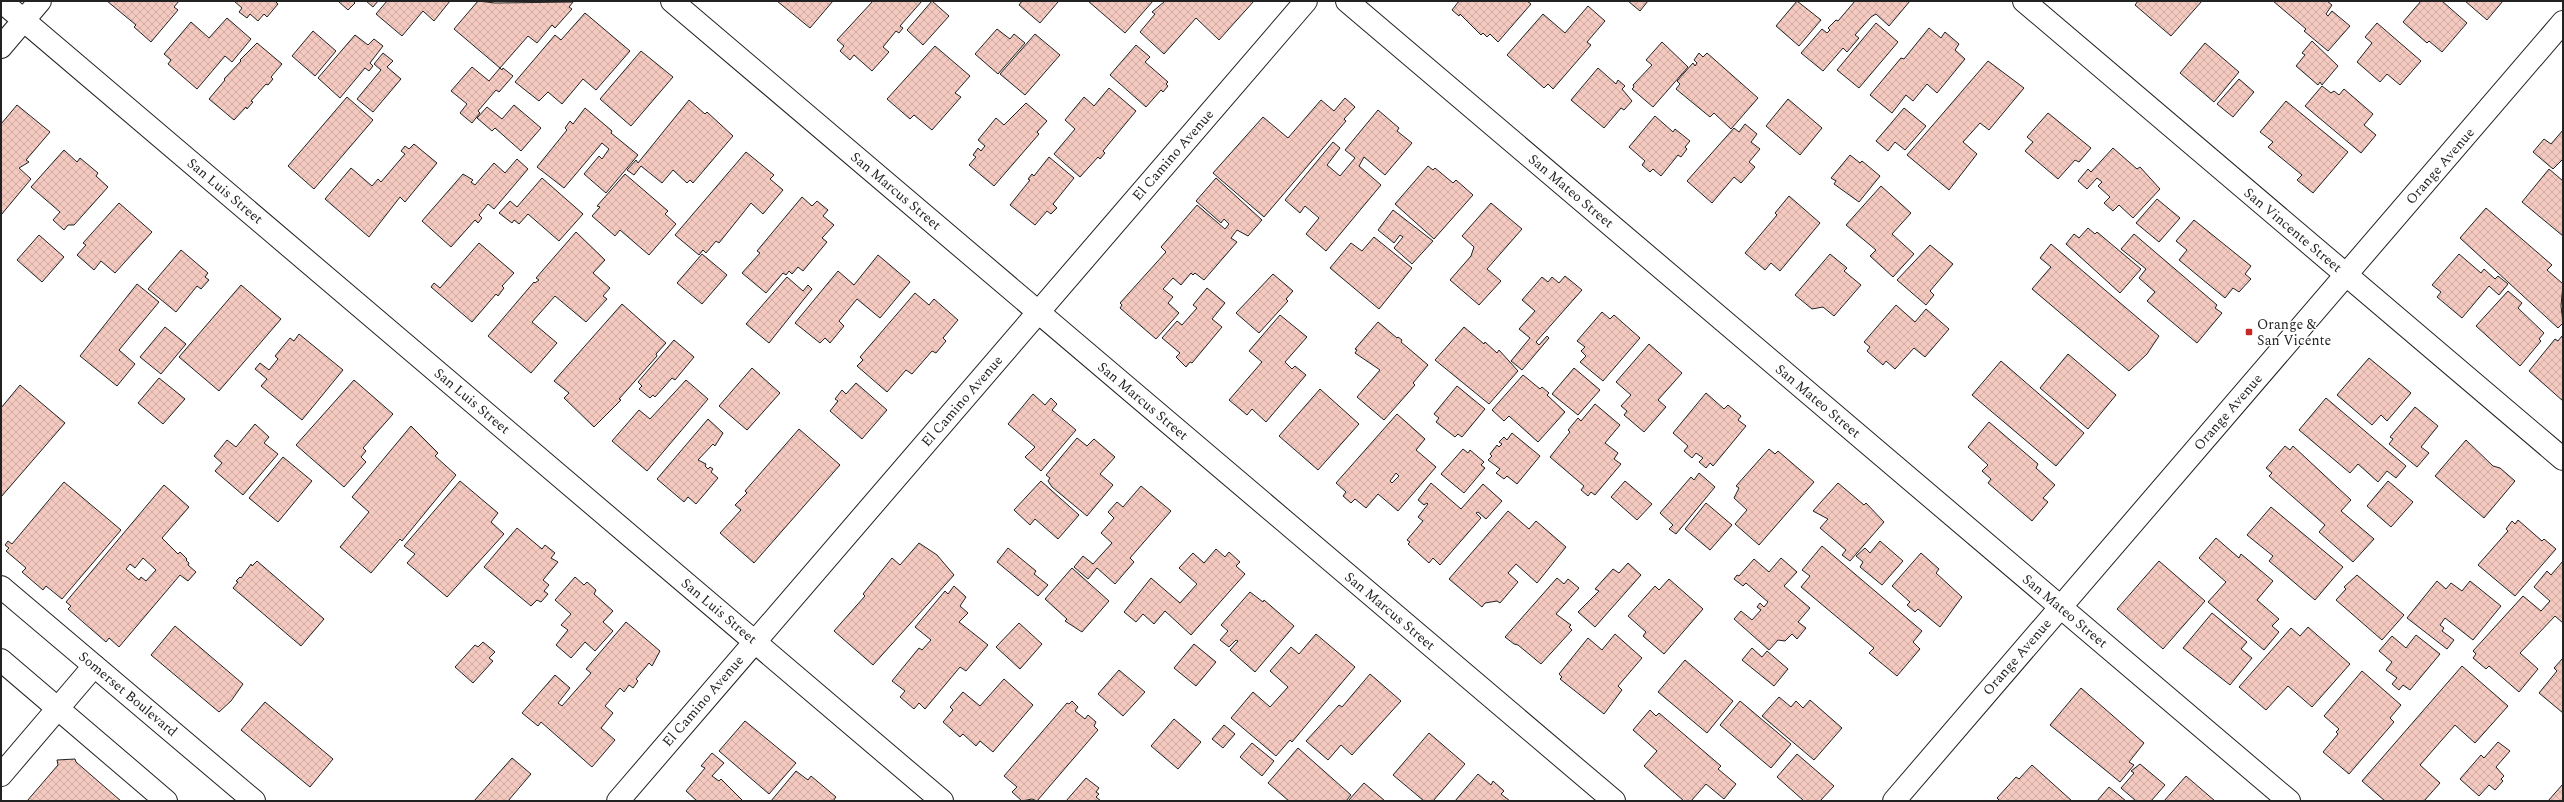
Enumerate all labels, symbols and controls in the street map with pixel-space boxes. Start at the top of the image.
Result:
street label: El Camino Avenue [1127,104,1219,205]
street label: Orange Avenue [2401,123,2480,209]
street label: San Marcus Street [846,147,946,235]
street label: San Mateo Street [1524,149,1618,233]
street label: San Luis Street [182,153,268,229]
street label: San Vincente Street [2239,183,2347,278]
place label: Orange & San Vicente [2257,314,2332,351]
marker: Orange & San Vicente [2244,327,2254,337]
street label: El Camino Avenue [916,350,1008,451]
street label: San Marcus Street [1093,357,1193,445]
street label: San Mateo Street [1771,359,1865,443]
street label: San Luis Street [429,363,515,439]
street label: Orange Avenue [2189,369,2268,455]
street label: San Marcus Street [1340,567,1440,655]
street label: San Mateo Street [2018,569,2112,653]
street label: San Luis Street [676,573,762,649]
street label: Orange Avenue [1978,614,2057,700]
street label: Somerset Boulevard [74,646,182,742]
street label: El Camino Avenue [657,650,749,751]

